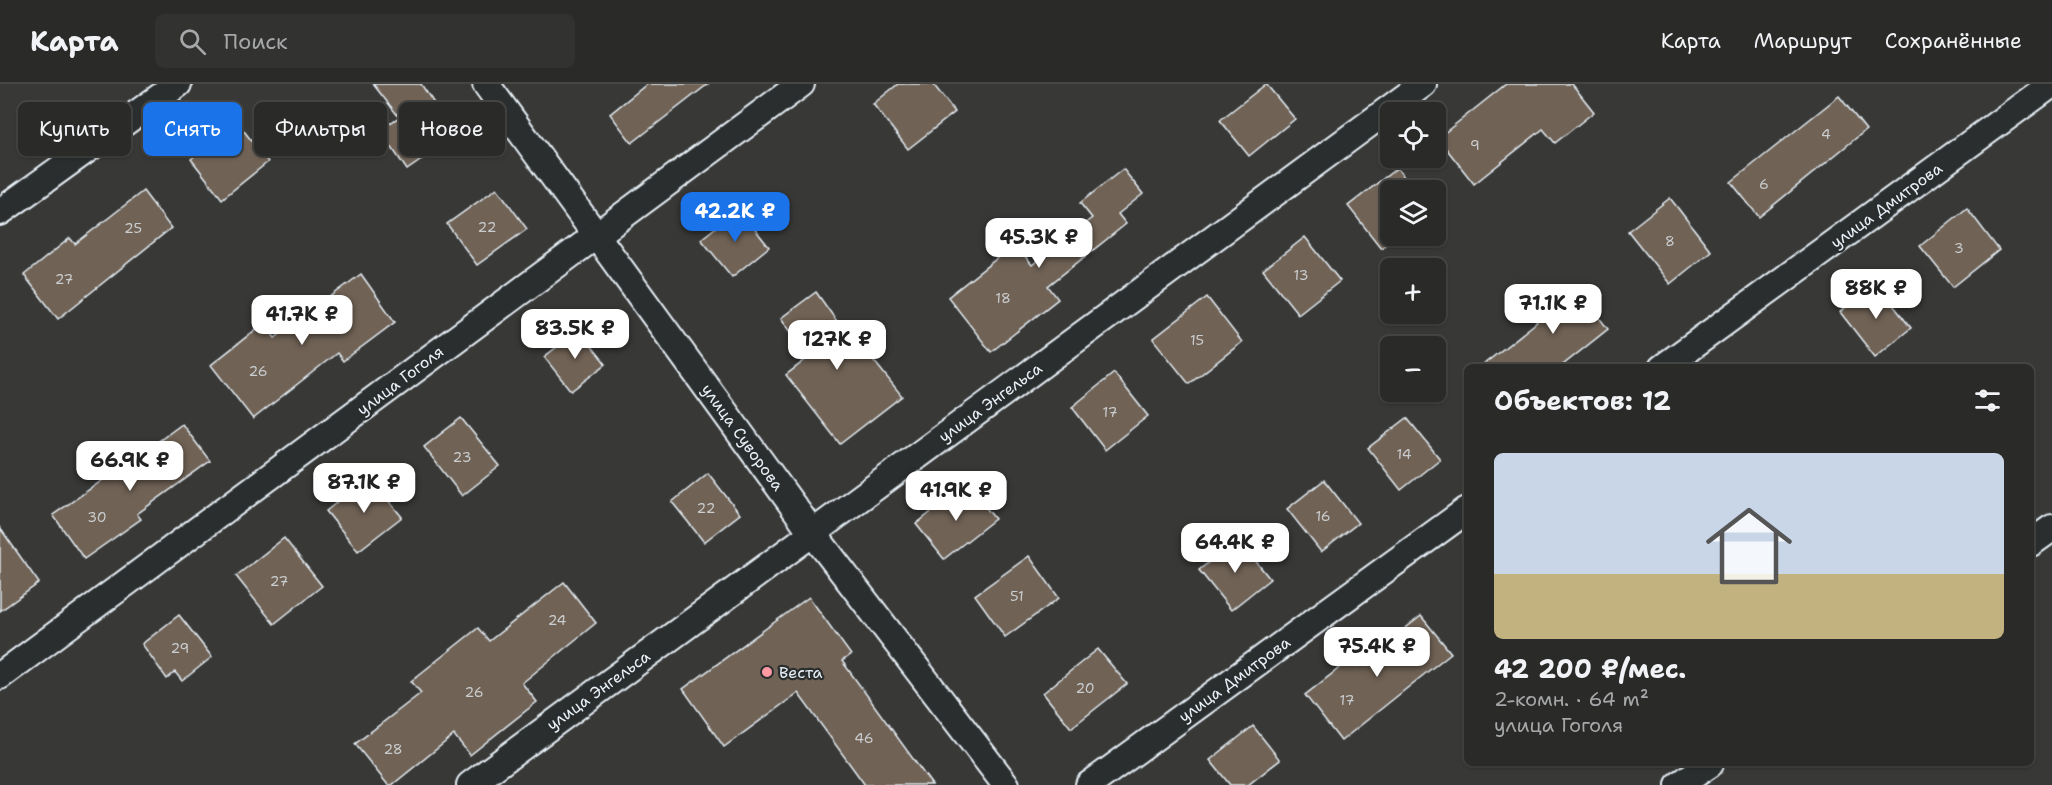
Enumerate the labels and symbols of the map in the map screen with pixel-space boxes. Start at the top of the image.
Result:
house number: 4 [1821,125,1831,143]
house number: 9 [1470,136,1480,154]
street label: улица Дмитрова [1826,158,1946,253]
house number: 6 [1759,175,1769,193]
pin: 42.2K ₽ [680,192,790,243]
house number: 22 [478,218,496,236]
pin: 45.3K ₽ [984,218,1094,269]
house number: 25 [124,219,142,237]
house number: 8 [1665,232,1675,250]
house number: 3 [1954,239,1964,257]
house number: 13 [1294,266,1308,284]
pin: 88K ₽ [1834,269,1918,320]
house number: 27 [55,270,73,288]
pin: 71.1K ₽ [1498,284,1608,335]
house number: 18 [995,289,1011,307]
pin: 41.7K ₽ [247,295,357,346]
pin: 83.5K ₽ [520,309,630,360]
pin: 127K ₽ [788,320,886,371]
house number: 15 [1190,331,1204,349]
street label: улица Гоголя [353,341,448,420]
street label: улица Энгельса [934,358,1046,447]
house number: 26 [249,362,268,380]
street label: улица Суворова [697,379,789,495]
house number: 17 [1103,403,1117,421]
pin: 66.9K ₽ [75,441,185,492]
house number: 14 [1396,445,1412,463]
house number: 23 [453,448,471,466]
pin: 87.1K ₽ [309,463,419,514]
pin: 41.9K ₽ [901,471,1011,522]
house number: 22 [697,499,715,517]
house number: 16 [1315,507,1331,525]
house number: 30 [87,508,107,526]
pin: 64.4K ₽ [1180,523,1290,574]
house number: 27 [270,572,288,590]
house number: 51 [1010,587,1024,605]
house number: 24 [548,611,567,629]
pin: 75.4K ₽ [1322,627,1432,678]
street label: улица Дмитрова [1174,632,1294,727]
house number: 29 [171,639,189,657]
street label: улица Энгельса [542,646,654,735]
place label: Веста [779,662,822,683]
marker: Веста [760,665,774,679]
house number: 20 [1075,679,1095,697]
house number: 26 [465,683,484,701]
house number: 17 [1340,691,1354,709]
house number: 46 [854,729,874,747]
house number: 28 [383,740,403,758]

